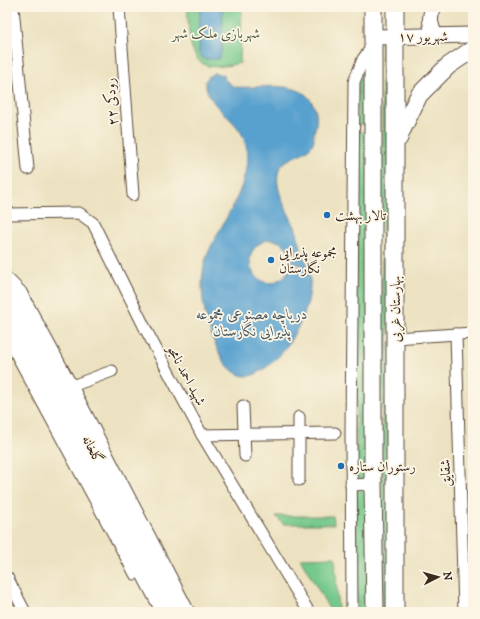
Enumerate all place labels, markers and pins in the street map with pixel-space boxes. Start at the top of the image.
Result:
place label: تالار بهشت [335,207,387,225]
marker: تالار بهشت [322,210,332,220]
place label: مجموعه پذیرایی نگارستان [279,244,337,278]
marker: مجموعه پذیرایی نگارستان [266,255,276,265]
place label: رستوران ستاره [349,458,416,476]
marker: رستوران ستاره [336,461,346,471]

